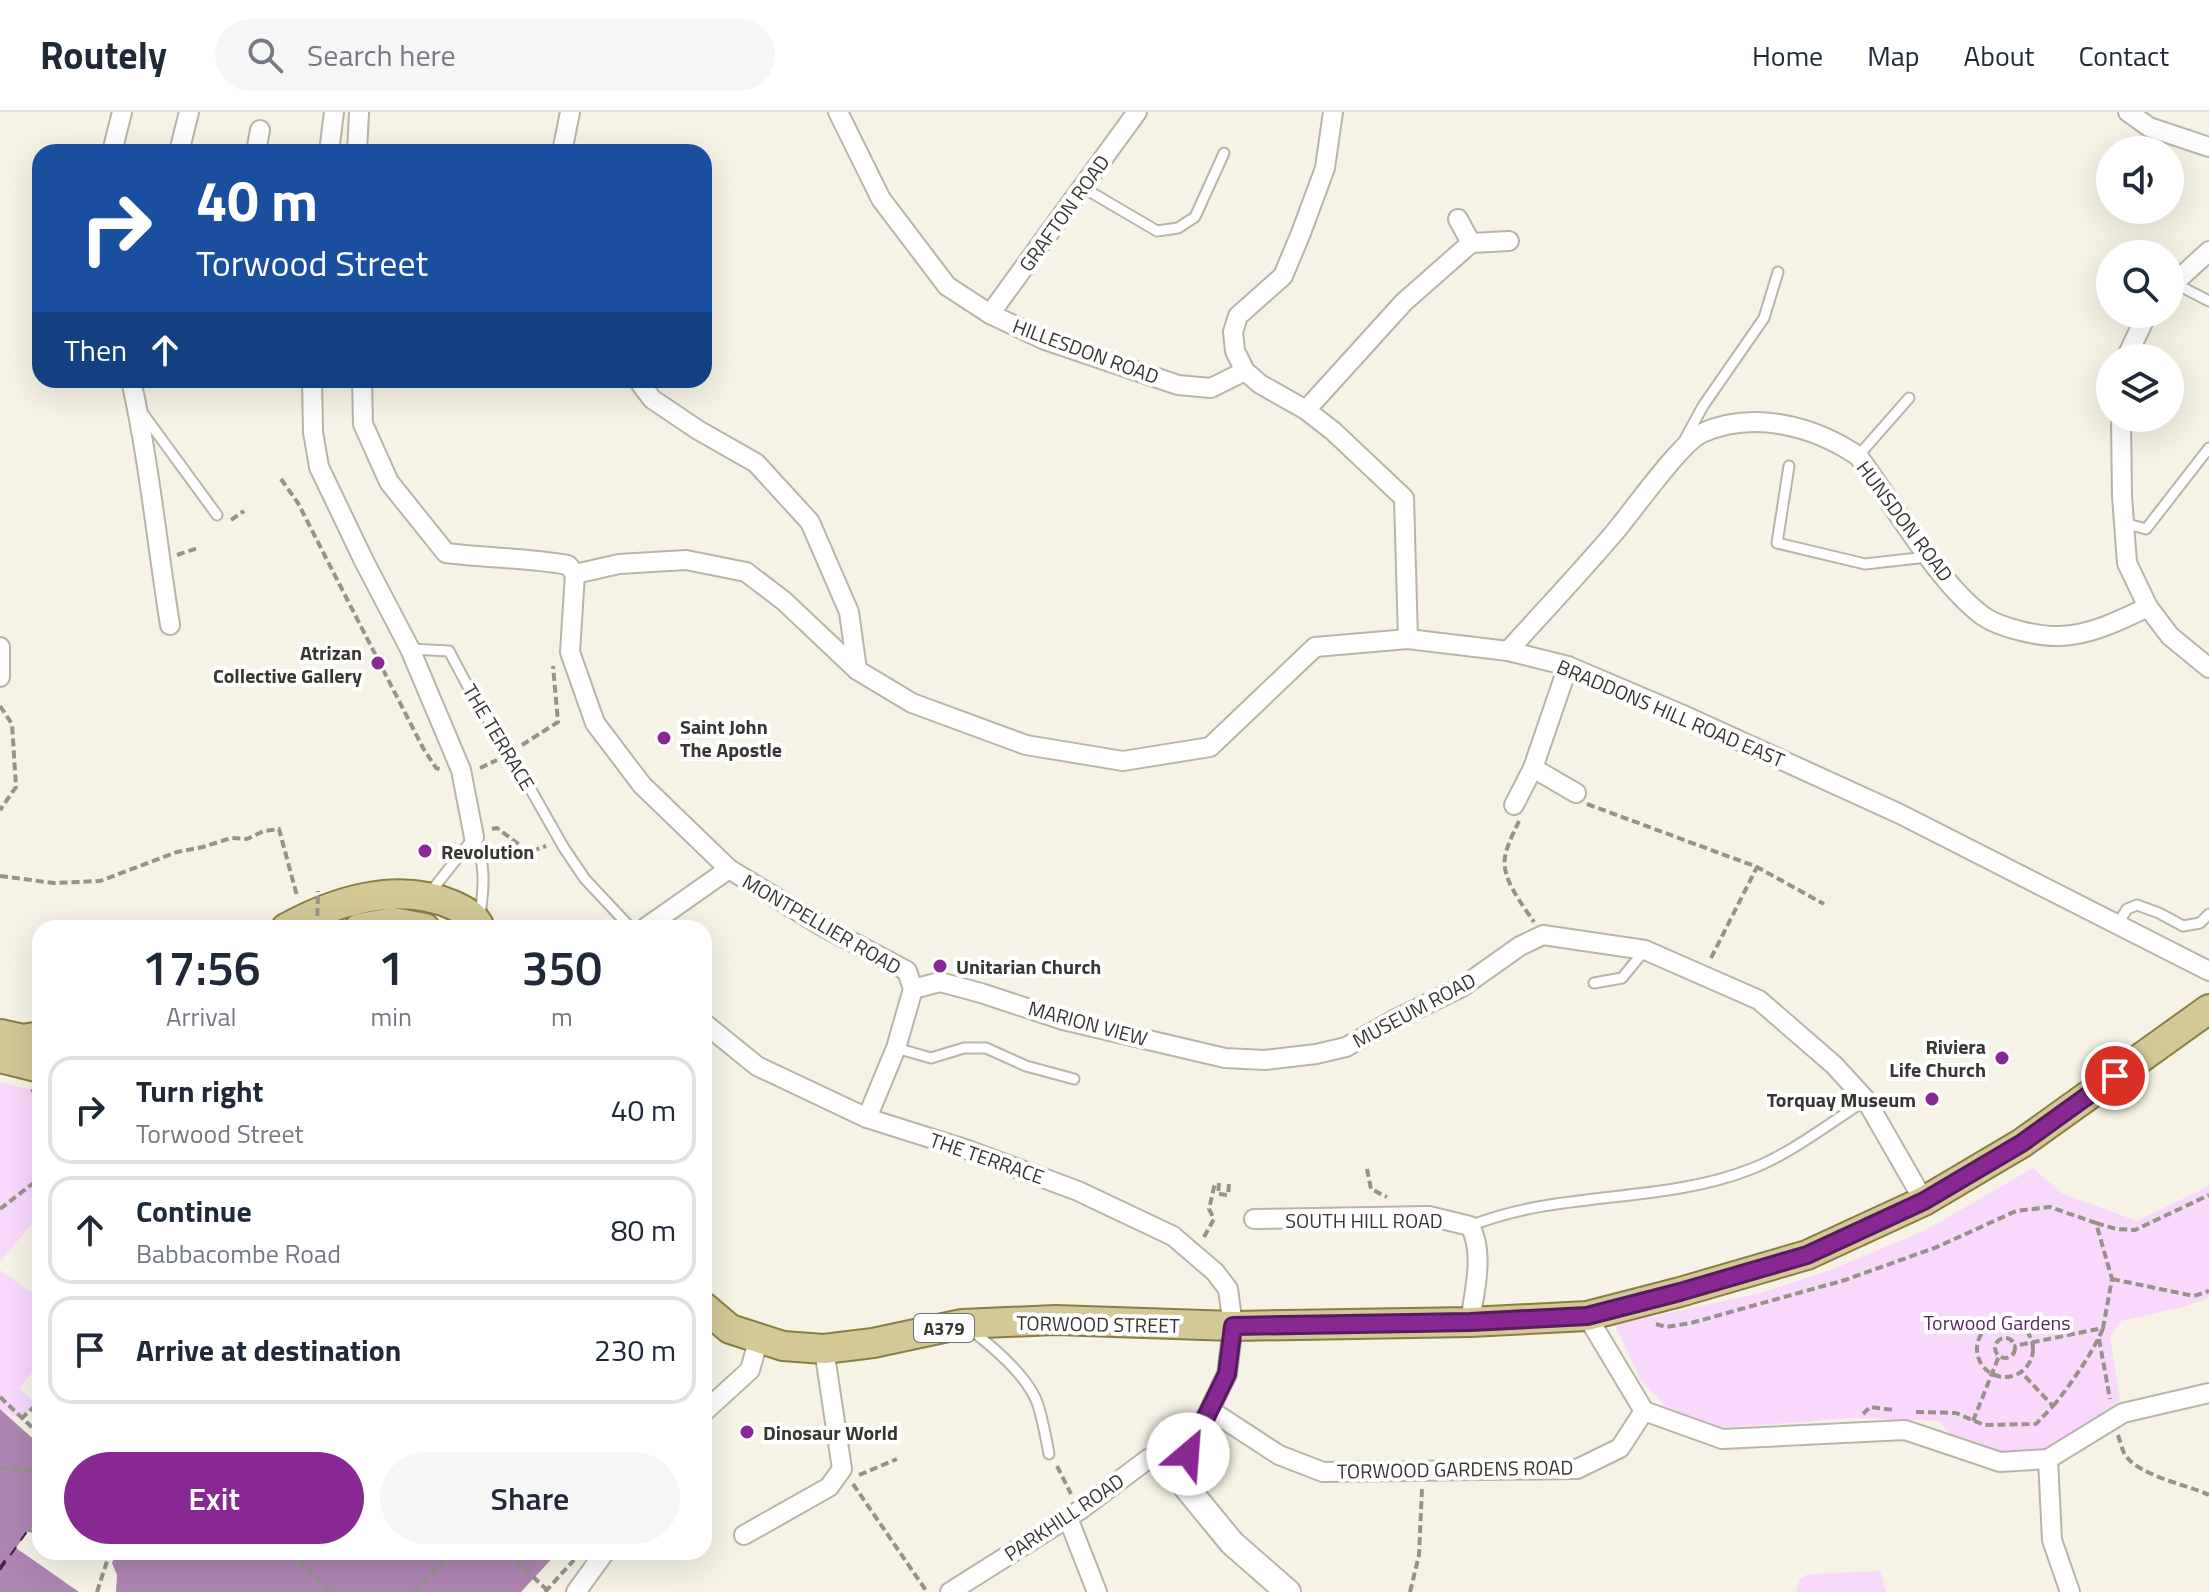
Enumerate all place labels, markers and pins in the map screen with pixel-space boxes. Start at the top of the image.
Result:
place label: Atrizan Collective Gallery [213,637,362,691]
marker: Atrizan Collective Gallery [369,654,387,672]
place label: Saint John The Apostle [680,711,782,765]
marker: Saint John The Apostle [655,729,673,747]
place label: Revolution [441,836,534,867]
marker: Revolution [416,842,434,860]
place label: Unitarian Church [956,951,1101,982]
marker: Unitarian Church [931,957,949,975]
place label: Riviera Life Church [1889,1031,1986,1085]
pin [2081,1042,2149,1110]
marker: Riviera Life Church [1993,1049,2011,1067]
place label: Torquay Museum [1767,1084,1916,1115]
marker: Torquay Museum [1923,1090,1941,1108]
place label: Dinosaur World [763,1417,898,1448]
marker: Dinosaur World [738,1423,756,1441]

